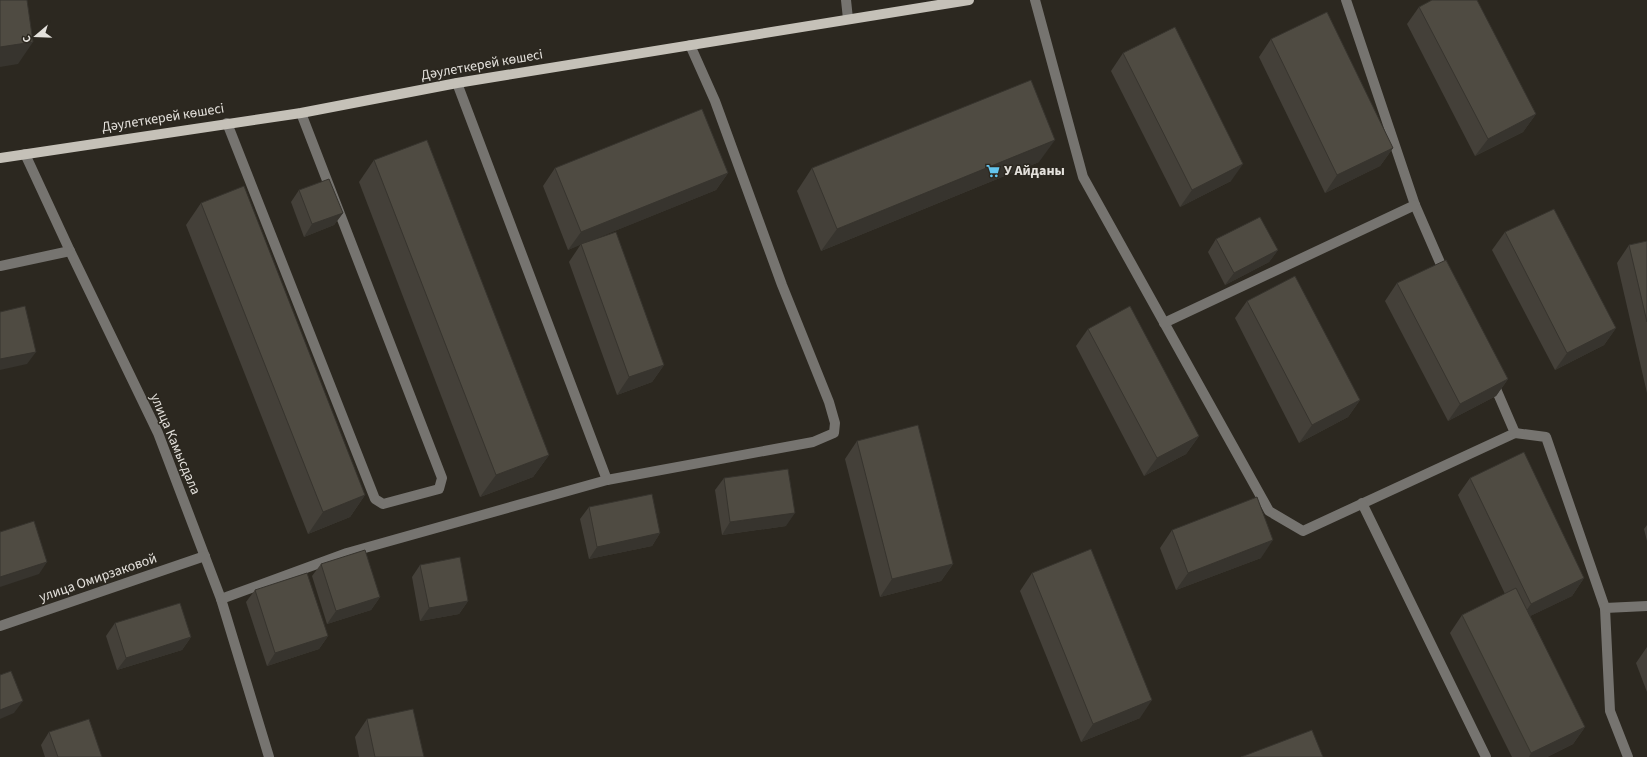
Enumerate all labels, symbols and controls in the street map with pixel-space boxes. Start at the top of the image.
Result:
north arrow [16,16,56,56]
text: С [19,33,35,45]
street label: Дәулеткерей көшесі [419,44,545,86]
street label: Дәулеткерей көшесі [100,98,226,138]
place label: У Айданы [1004,161,1065,181]
supermarket icon: У Айданы [985,163,1001,179]
street label: улица Камысдала [145,390,205,498]
street label: улица Омирзаковой [36,548,160,608]

